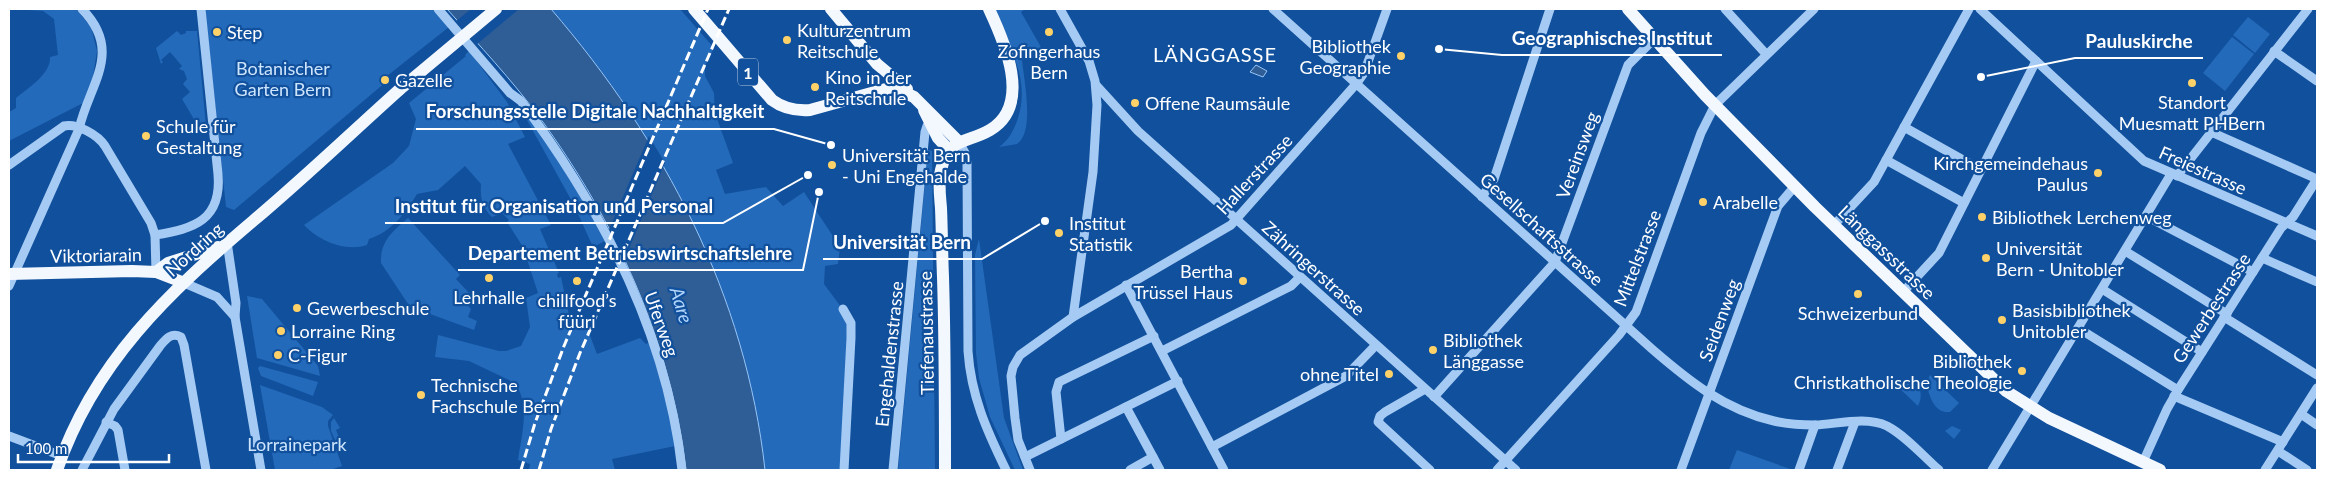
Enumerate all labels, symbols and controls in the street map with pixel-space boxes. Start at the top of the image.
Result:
place label: Kulturzentrum Reitschule [797,19,911,62]
place label: Step [227,21,262,43]
callout: Geographisches Institut [1502,21,1722,55]
callout: Pauluskirche [2075,24,2203,58]
marker: Step [211,26,223,38]
marker: Zofingerhaus Bern [1043,26,1055,38]
text: Geographisches Institut [1512,26,1712,49]
text: Pauluskirche [2085,29,2193,52]
marker: Kulturzentrum Reitschule [781,34,793,46]
place label: Bibliothek Geographie [1300,35,1392,78]
place label: Zofingerhaus Bern [998,40,1101,83]
district label: LÄNGGASSE [1153,42,1277,66]
marker: Bibliothek Geographie [1395,50,1407,62]
park label: Botanischer Garten Bern [235,57,331,100]
road number: 1 [738,58,758,86]
place label: Kino in der Reitschule [825,66,912,109]
place label: Gazelle [395,69,453,91]
marker: Gazelle [379,74,391,86]
marker: Standort Muesmatt PHBern [2186,77,2198,89]
marker: Kino in der Reitschule [809,81,821,93]
place label: Standort Muesmatt PHBern [2119,91,2265,134]
place label: Offene Raumsäule [1145,92,1290,114]
callout: Forschungsstelle Digitale Nachhaltigkeit [416,95,774,129]
marker: Offene Raumsäule [1129,97,1141,109]
text: Forschungsstelle Digitale Nachhaltigkeit [426,99,764,122]
street label: Vereinsweg [1551,108,1603,202]
place label: Schule für Gestaltung [156,115,242,158]
street label: Hallerstrasse [1211,129,1297,219]
marker: Schule für Gestaltung [140,130,152,142]
street label: Freiestrasse [2156,141,2250,199]
place label: Universität Bern - Uni Engehalde [842,144,970,187]
place label: Kirchgemeindehaus Paulus [1933,152,2088,195]
marker: Universität Bern - Uni Engehalde [826,159,838,171]
marker: Kirchgemeindehaus Paulus [2092,167,2104,179]
street label: Gesellschaftsstrasse [1476,168,1608,290]
callout: Institut für Organisation und Personal [385,189,723,223]
place label: Arabelle [1713,191,1778,213]
text: Institut für Organisation und Personal [395,194,713,217]
marker: Arabelle [1697,196,1709,208]
street label: Länggassstrasse [1834,200,1940,304]
place label: Bibliothek Lerchenweg [1992,206,2172,228]
street label: Mittelstrasse [1609,207,1665,309]
marker: Bibliothek Lerchenweg [1976,211,1988,223]
place label: Institut Statistik [1069,212,1134,255]
street label: Zähringerstrasse [1258,216,1370,320]
street label: Nordring [161,217,227,281]
callout: Universität Bern [823,225,982,259]
marker: Institut Statistik [1053,227,1065,239]
text: Universität Bern [833,230,971,253]
callout: Departement Betriebswirtschaftslehre [458,236,803,270]
place label: Universität Bern - Unitobler [1996,237,2124,280]
text: Departement Betriebswirtschaftslehre [468,241,792,264]
street label: Viktoriarain [50,243,142,267]
street label: Gewerbestrasse [2167,249,2255,367]
marker: Universität Bern - Unitobler [1980,252,1992,264]
place label: Bertha Trüssel Haus [1134,260,1233,303]
street label: Tiefenaustrasse [914,271,938,395]
marker: Lehrhalle [483,272,495,284]
marker: chillfood’s füüri [571,275,583,287]
marker: Bertha Trüssel Haus [1237,275,1249,287]
street label: Seidenweg [1694,276,1744,364]
street label: Engehaldenstrasse [870,280,908,428]
water label: Aare [665,283,698,326]
place label: Lehrhalle [453,286,525,308]
street label: Uferweg [640,288,684,360]
marker: Schweizerbund [1852,288,1864,300]
place label: chillfood’s füüri [537,289,617,332]
place label: Gewerbeschule [307,297,429,319]
place label: Basisbibliothek Unitobler [2012,299,2131,342]
marker: Gewerbeschule [291,302,303,314]
place label: Schweizerbund [1798,302,1918,324]
marker: Basisbibliothek Unitobler [1996,314,2008,326]
place label: Lorraine Ring [291,320,395,342]
marker: Lorraine Ring [275,325,287,337]
place label: Bibliothek Länggasse [1443,329,1524,372]
place label: C-Figur [288,344,348,366]
marker: Bibliothek Länggasse [1427,344,1439,356]
marker: C-Figur [272,349,284,361]
place label: Bibliothek Christkatholische Theologie [1794,350,2013,393]
place label: ohne Titel [1300,363,1379,385]
marker: Bibliothek Christkatholische Theologie [2016,365,2028,377]
marker: ohne Titel [1383,368,1395,380]
place label: Technische Fachschule Bern [431,374,560,417]
marker: Technische Fachschule Bern [415,389,427,401]
scale bar [18,432,169,464]
park label: Lorrainepark [247,433,347,455]
text: 100 m [25,439,67,457]

